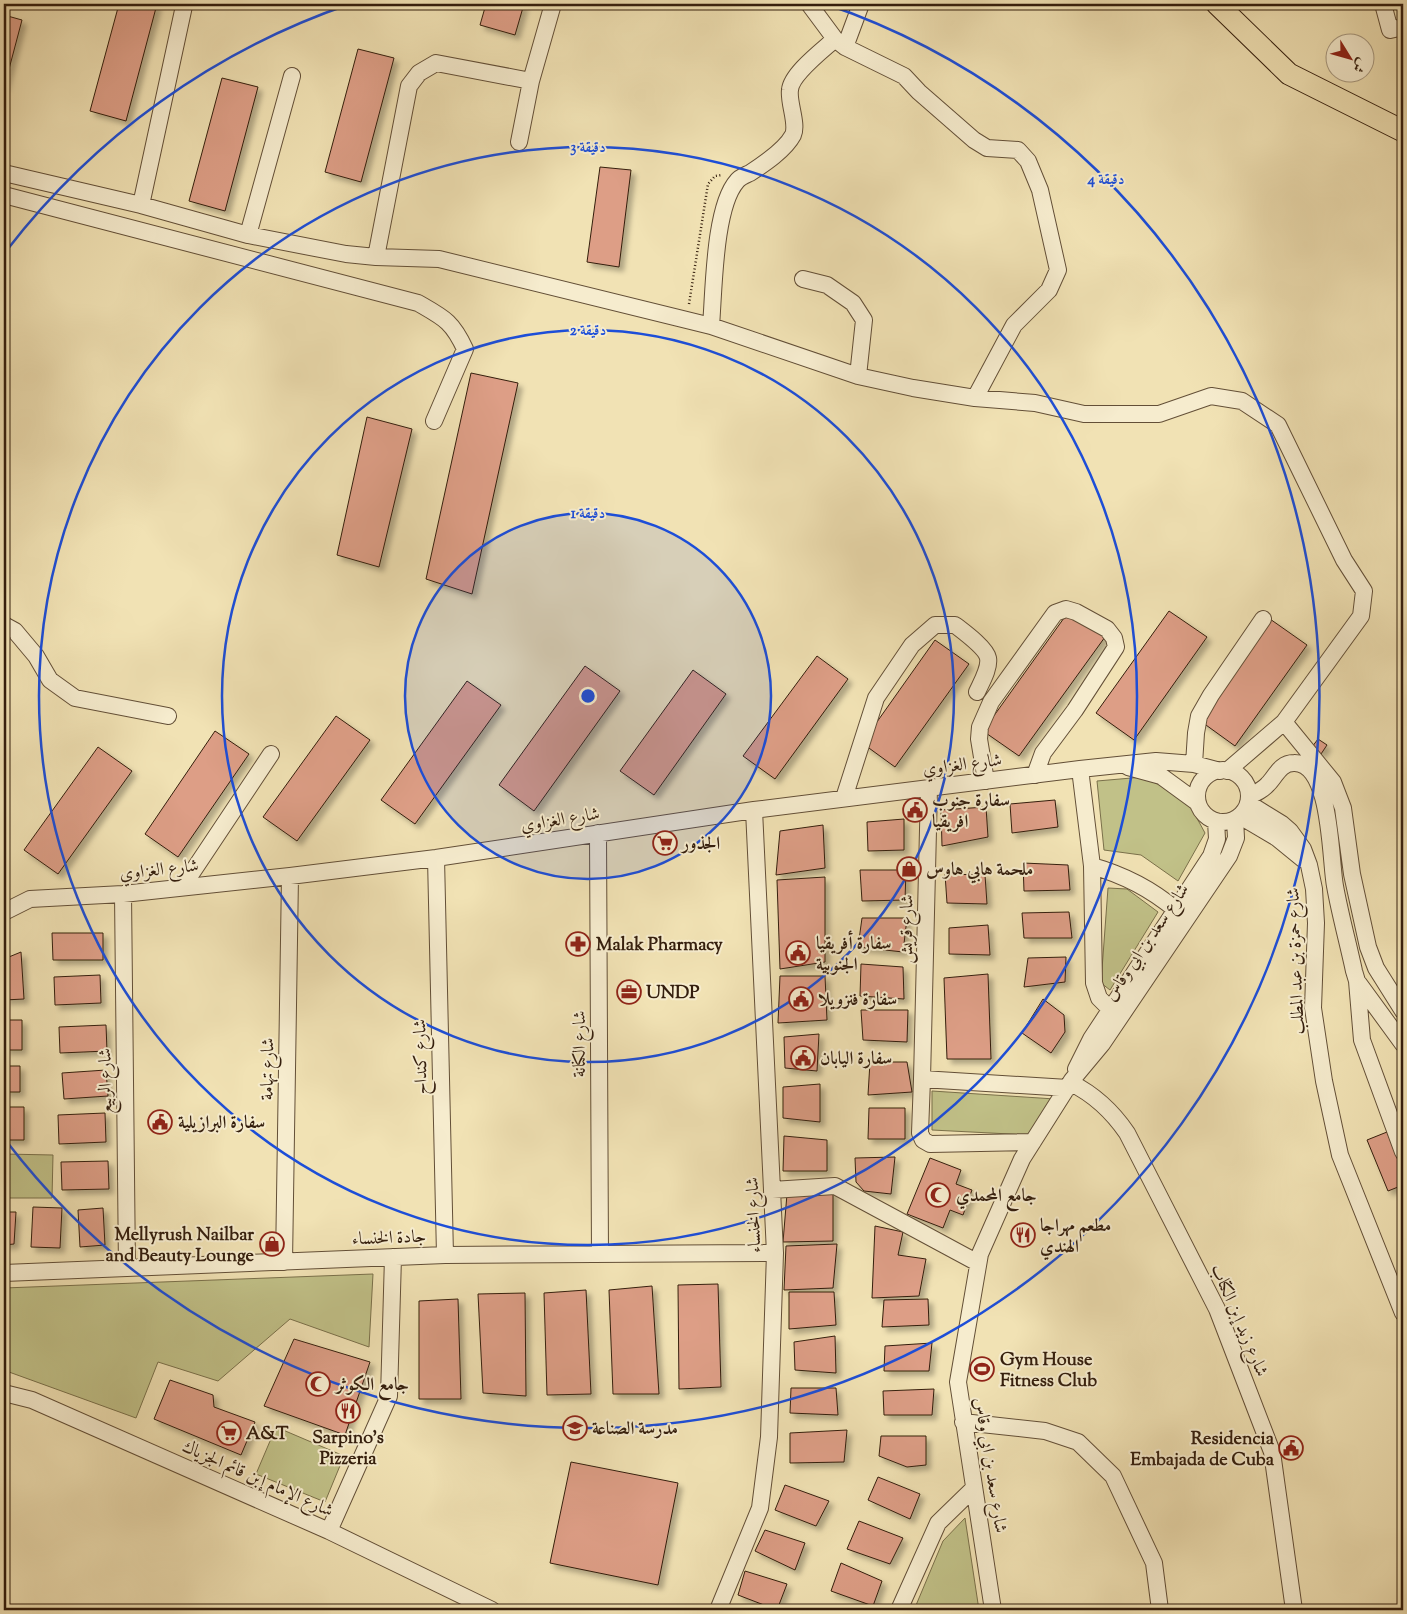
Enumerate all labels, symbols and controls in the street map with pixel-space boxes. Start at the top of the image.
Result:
north arrow [1324,32,1374,82]
text: ش [1347,53,1371,76]
text: 3 دقيقة [570,138,606,159]
text: 4 دقيقة [1087,170,1124,191]
text: 2 دقيقة [570,321,606,342]
text: 1 دقيقة [571,504,605,525]
centre of rings [579,687,597,705]
street label: شارع الغزاوي [921,748,1003,784]
place label: سفارة جنوب افريقيا [932,789,1010,836]
public building icon: سفارة جنوب افريقيا [902,797,928,823]
street label: شارع الغزاوي [519,802,602,840]
supermarket icon: الجذور [652,830,678,856]
place label: الجذور [680,832,720,858]
street label: شارع الغزاوي [118,854,200,888]
shop icon: ملحمة هابي هاوس [896,856,922,882]
place label: ملحمة هابي هاوس [926,858,1033,884]
street label: شارع سعد بن ابي وقاس [1099,879,1197,1007]
street label: شارع حمزة بن عبد المطلب [1281,887,1313,1035]
street label: شارع قريش [894,894,922,964]
place label: سفارة أفريقيا الجنوبية [816,930,891,979]
pharmacy icon: Malak Pharmacy [565,931,591,957]
place label: Malak Pharmacy [596,933,723,959]
public building icon: سفارة أفريقيا الجنوبية [785,940,811,966]
office icon: UNDP [616,979,642,1005]
place label: UNDP [646,981,699,1007]
public building icon: سفارة فنزويلا [788,986,814,1012]
place label: سفارة فنزويلا [818,988,897,1014]
street label: شارع الكنانة [568,1010,594,1078]
street label: شارع كنداح [408,1019,437,1095]
street label: شارع تهامة [255,1038,283,1101]
public building icon: سفارة اليابان [790,1045,816,1071]
place label: سفارة اليابان [820,1047,892,1073]
street label: شارع الربيع [93,1048,122,1114]
public building icon: سفارة البرازيلية [147,1109,173,1135]
place label: سفارة البرازيلية [178,1111,265,1137]
street label: شارع الخنساء [741,1177,769,1253]
mosque icon: جامع المحمدي [925,1182,951,1208]
place label: جامع المحمدي [956,1184,1037,1212]
place label: مطعم مهراجا الهندي [1040,1214,1111,1261]
restaurant icon: مطعم مهراجا الهندي [1010,1222,1036,1248]
place label: Mellyrush Nailbar and Beauty Lounge [106,1223,255,1270]
street label: جادة الخنساء [351,1225,427,1253]
shop icon: Mellyrush Nailbar and Beauty Lounge [259,1231,285,1257]
street label: شارع زيد إبن الكتاب [1203,1260,1274,1381]
place label: Gym House Fitness Club [1000,1348,1097,1395]
sports icon: Gym House Fitness Club [969,1356,995,1382]
mosque icon: جامع الكوثر [305,1371,331,1397]
place label: جامع الكوثر [334,1373,409,1401]
street label: شارع سعد بن ابي وقاس [965,1396,1013,1535]
restaurant icon: Sarpino's Pizzeria [335,1398,361,1424]
school or university icon: مدرسة الصناعة [562,1415,588,1441]
place label: مدرسة الصناعة [592,1417,678,1443]
supermarket icon: A&T [216,1420,242,1446]
place label: A&T [246,1422,289,1448]
place label: Sarpino's Pizzeria [312,1426,384,1473]
place label: Residencia Embajada de Cuba [1130,1427,1275,1474]
street label: شارع الإمام إبن قائم الجزياك [177,1435,337,1526]
public building icon: Residencia Embajada de Cuba [1278,1435,1304,1461]

